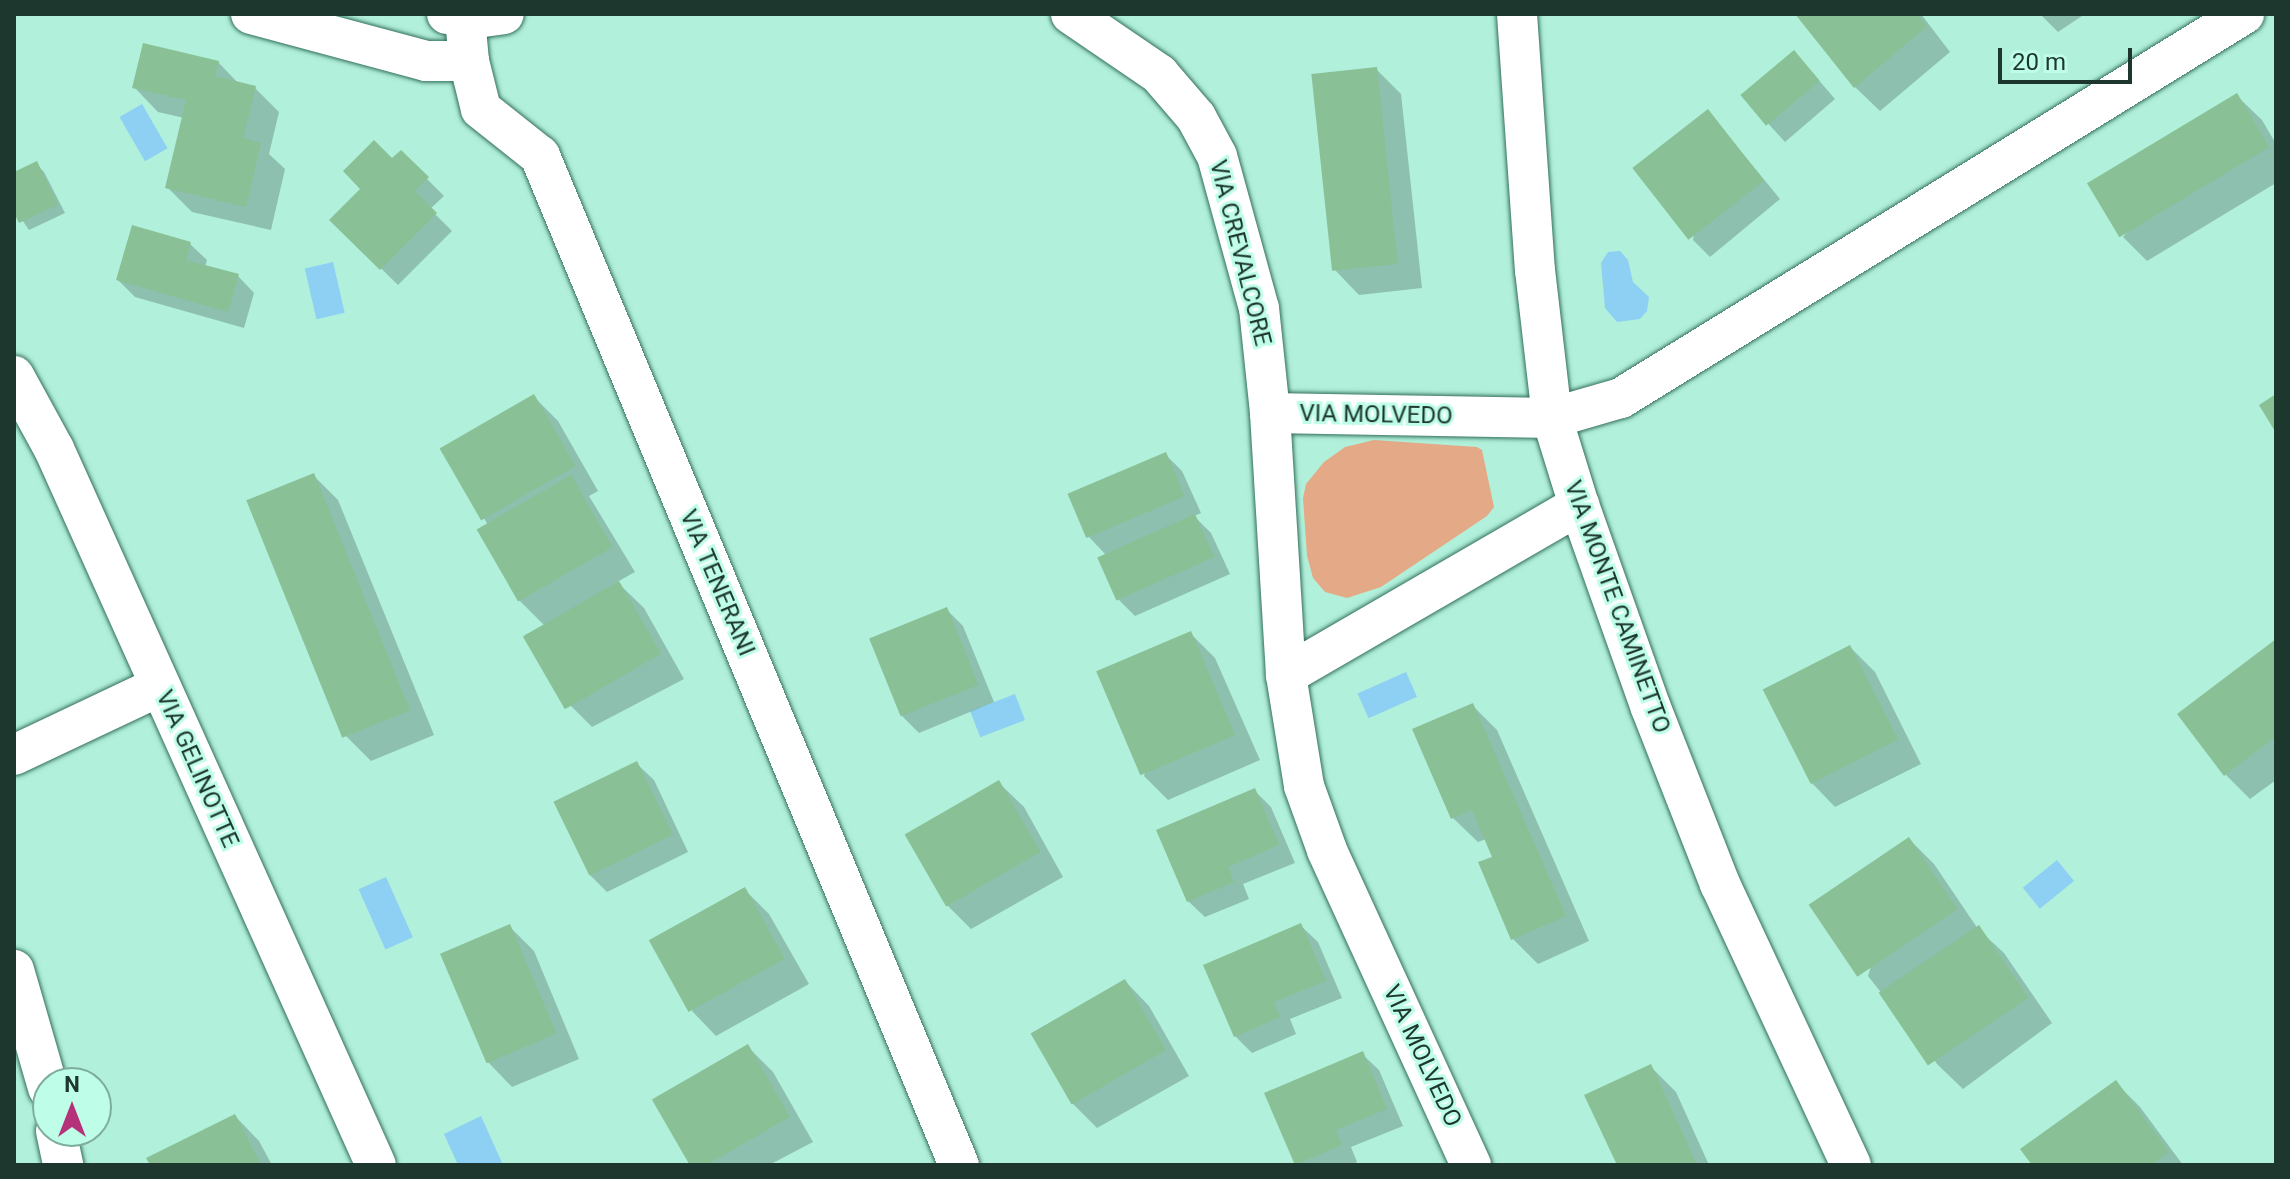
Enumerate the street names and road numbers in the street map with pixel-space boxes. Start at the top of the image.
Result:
street label: VIA CREVALCORE [1203,157,1277,349]
street label: VIA MOLVEDO [1299,399,1453,431]
street label: VIA MONTE CAMINETTO [1558,477,1676,737]
street label: VIA TENERANI [673,505,761,661]
street label: VIA GELINOTTE [150,686,244,852]
street label: VIA MOLVEDO [1377,981,1467,1131]

